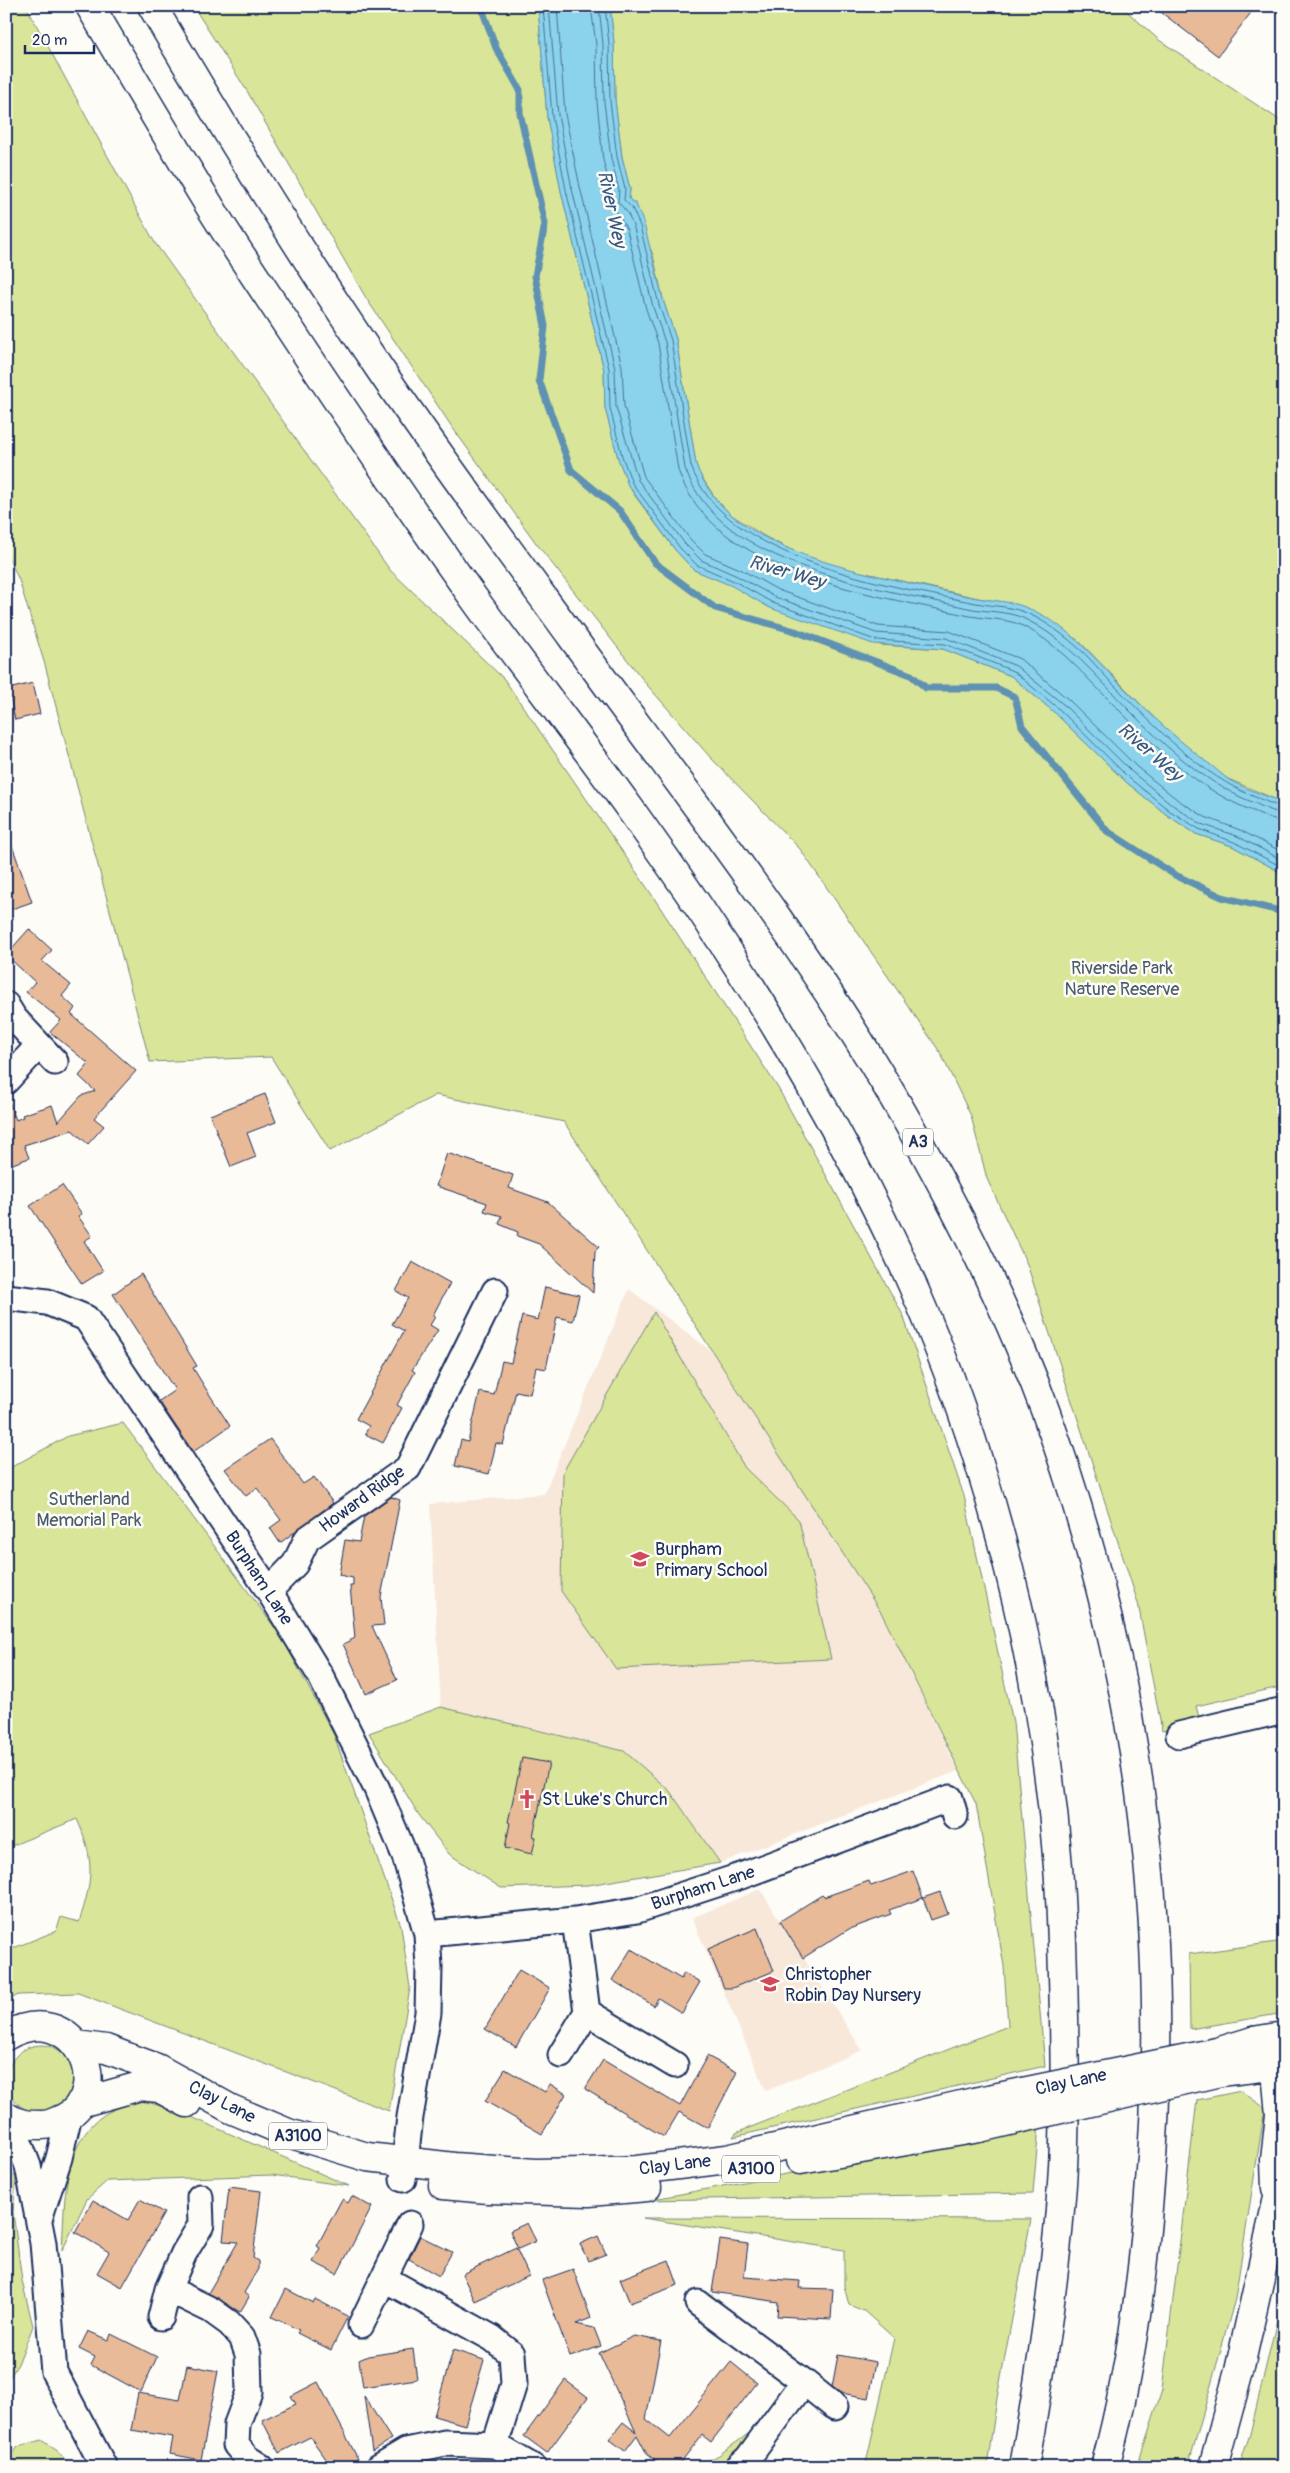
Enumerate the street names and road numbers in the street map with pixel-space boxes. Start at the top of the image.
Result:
road number: A3 [903,1128,933,1156]
street label: Howard Ridge [315,1460,409,1538]
street label: Burpham Lane [220,1526,298,1630]
street label: Burpham Lane [648,1860,758,1916]
street label: Clay Lane [1033,2063,1109,2101]
street label: Clay Lane [185,2075,260,2129]
road number: A3100 [269,2122,327,2150]
street label: Clay Lane [638,2149,712,2181]
road number: A3100 [722,2156,780,2182]

